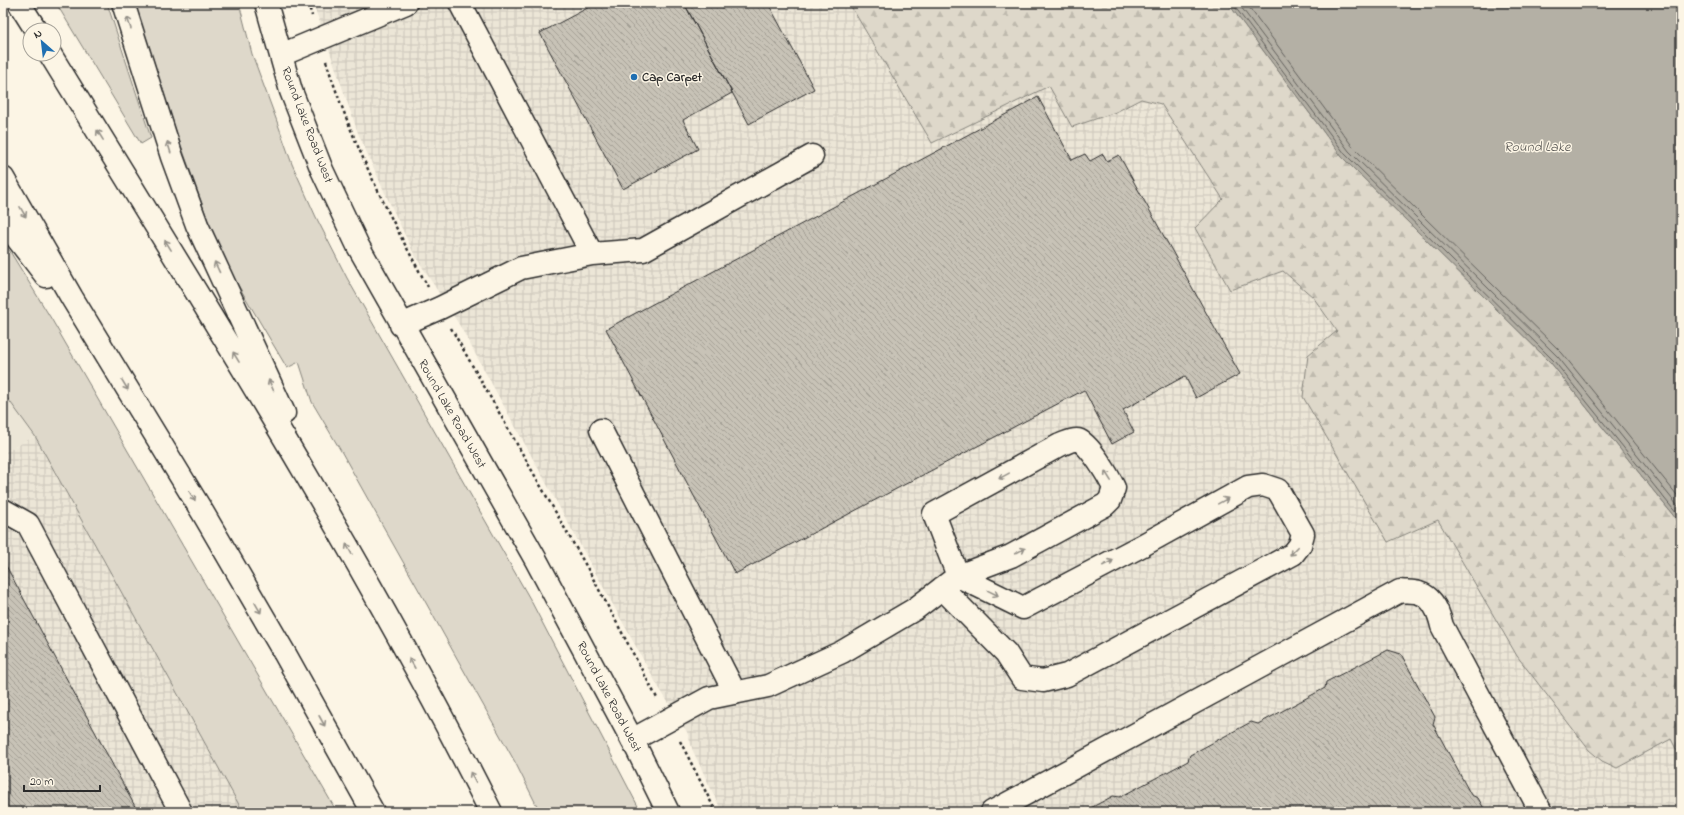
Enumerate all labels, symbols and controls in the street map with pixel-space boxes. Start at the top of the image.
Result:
one-way arrow [125,17,133,29]
north arrow [22,22,62,62]
text: N [31,25,45,43]
street label: Round Lake Road West [276,64,338,187]
place label: Cap Carpet [642,68,703,87]
marker: Cap Carpet [629,72,639,82]
one-way arrow [95,129,103,141]
water label: Round Lake [1504,137,1571,158]
one-way arrow [165,141,172,154]
one-way arrow [19,206,27,218]
one-way arrow [163,239,171,251]
one-way arrow [213,262,220,274]
one-way arrow [232,352,240,363]
street label: Round Lake Road West [413,356,491,473]
one-way arrow [122,379,130,391]
one-way arrow [267,380,275,392]
one-way arrow [1103,470,1111,482]
one-way arrow [998,472,1010,480]
one-way arrow [189,490,197,502]
one-way arrow [1217,496,1229,504]
one-way arrow [344,543,352,555]
one-way arrow [1289,546,1299,556]
one-way arrow [1014,547,1026,554]
one-way arrow [1102,559,1114,566]
one-way arrow [987,590,999,597]
one-way arrow [255,602,263,614]
street label: Round Lake Road West [572,638,647,756]
one-way arrow [407,657,415,669]
one-way arrow [319,715,327,727]
scale bar [24,767,100,793]
one-way arrow [469,772,476,784]
text: 20 m [30,773,53,791]

